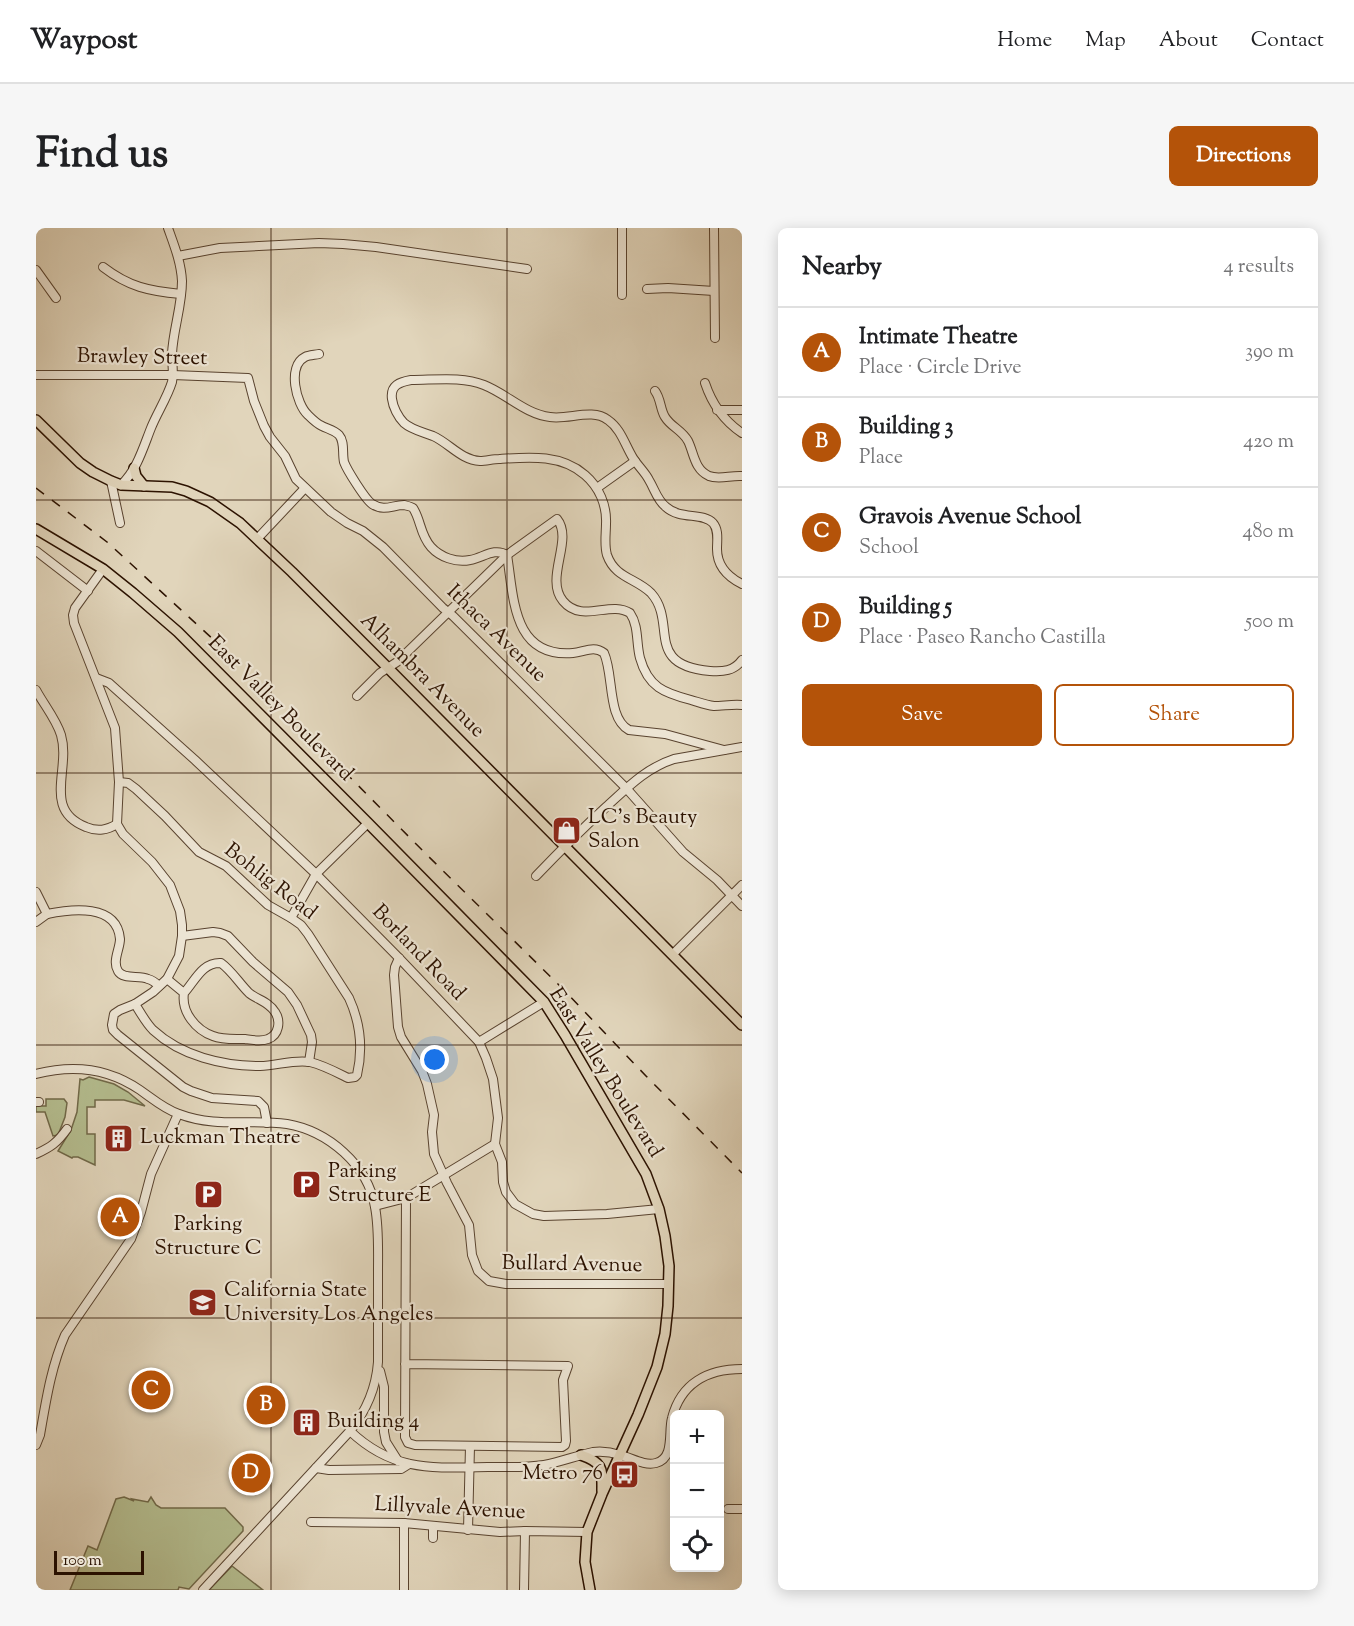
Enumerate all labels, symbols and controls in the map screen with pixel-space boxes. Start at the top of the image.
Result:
text: Waypost [30,21,137,61]
text: Home [997,26,1052,56]
text: Map [1085,26,1126,56]
text: About [1159,26,1218,56]
text: Contact [1251,26,1324,56]
text: Find us [36,126,168,186]
button: Directions [1169,126,1318,186]
text: Nearby [802,249,882,286]
text: 4 results [1223,253,1294,282]
text: Intimate Theatre [859,322,1018,354]
text: A [813,338,830,367]
text: 390 m [1245,338,1294,367]
street label: Brawley Street [77,342,207,374]
text: Place · Circle Drive [859,354,1022,383]
text: Building 3 [859,412,953,444]
text: B [815,428,828,457]
text: 420 m [1243,428,1294,457]
text: Place [859,444,903,473]
text: Gravois Avenue School [859,502,1082,534]
text: C [813,518,830,547]
text: 480 m [1243,518,1294,547]
text: School [859,534,919,563]
street label: Ithaca Avenue [439,578,553,690]
text: Building 5 [859,592,952,624]
street label: Alhambra Avenue [353,607,491,745]
text: D [814,608,829,637]
text: 500 m [1245,608,1294,637]
text: Place · Paseo Rancho Castilla [859,624,1106,653]
street label: East Valley Boulevard [200,629,360,789]
button: Save [802,684,1042,746]
button: Share [1054,684,1294,746]
place label: LC's Beauty Salon [588,803,698,857]
shop icon: LC's Beauty Salon [551,814,583,846]
street label: Bohlig Road [217,836,323,928]
street label: Borland Road [364,898,472,1008]
street label: East Valley Boulevard [540,982,670,1164]
your location [420,1045,449,1074]
building icon: Luckman Theatre [103,1122,135,1154]
place label: Luckman Theatre [140,1123,301,1153]
place label: Parking Structure E [328,1157,431,1211]
parking icon: Parking Structure E [291,1168,323,1200]
parking icon: Parking Structure C [192,1178,224,1210]
pin: A [100,1194,140,1240]
place label: Parking Structure C [154,1210,262,1264]
street label: Bullard Avenue [501,1249,643,1281]
place label: California State University Los Angeles [224,1276,433,1330]
school or university icon: California State University Los Angeles [187,1287,219,1319]
pin: C [132,1368,170,1412]
pin: B [246,1382,286,1428]
building icon: Building 4 [290,1406,322,1438]
place label: Building 4 [327,1407,419,1437]
map controls [670,1410,724,1572]
button: + [670,1410,724,1464]
pin: D [232,1450,270,1496]
bus stop icon: Metro 76 [608,1458,640,1490]
place label: Metro 76 [522,1459,603,1489]
button: − [670,1464,724,1518]
street label: Lillyvale Avenue [374,1490,526,1528]
button: locate [670,1518,724,1572]
scale bar [54,1548,144,1576]
text: 100 m [63,1550,102,1573]

